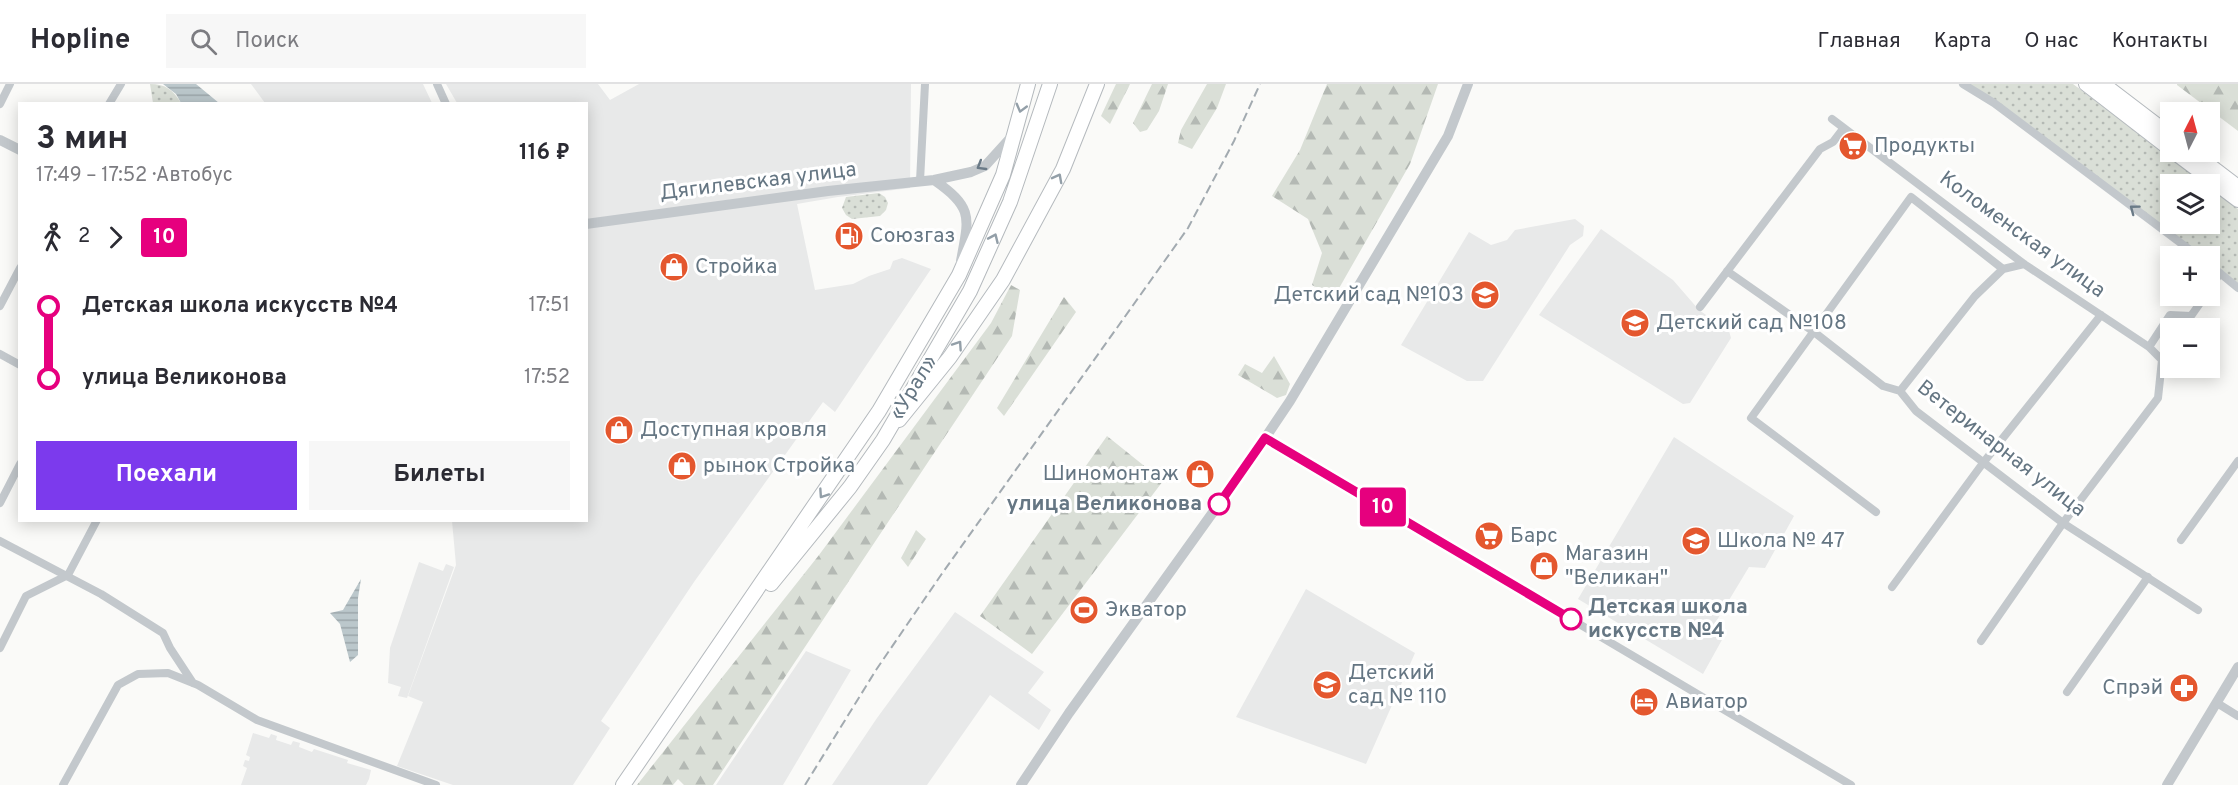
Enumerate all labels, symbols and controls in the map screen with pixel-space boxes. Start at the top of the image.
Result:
search box [166,14,586,68]
text: Hopline [30,23,130,59]
icon: search [187,25,220,58]
text: Поиск [235,28,300,55]
text: Главная [1817,28,1901,55]
text: Карта [1934,28,1991,55]
text: О нас [2024,28,2079,55]
text: Контакты [2112,28,2208,55]
north arrow [2160,102,2220,162]
map controls [2160,102,2220,378]
one-way arrow [1016,103,1029,113]
text: 3 мин [36,119,128,161]
supermarket icon: Продукты [1837,130,1869,162]
place label: Продукты [1874,133,1975,160]
text: 116 ₽ [519,140,570,167]
street label: Дягилевская улица [658,157,858,207]
one-way arrow [976,159,987,170]
text: 17:49 – 17:52 · Автобус [36,163,233,189]
street label: Коломенская улица [1934,166,2110,304]
one-way arrow [1051,174,1062,184]
button: layers [2160,174,2220,234]
one-way arrow [2130,205,2141,216]
fuel station icon: Союзгаз [833,220,865,252]
icon: walk [36,221,69,254]
icon: forward [99,221,132,254]
place label: Союзгаз [870,223,956,250]
text: 2 [78,224,90,250]
text: 10 [153,224,175,251]
one-way arrow [987,233,999,244]
button: + [2160,246,2220,306]
shop icon: Стройка [658,251,690,283]
place label: Стройка [695,254,777,281]
school or university icon: Детский сад №103 [1469,279,1501,311]
place label: Детский сад №103 [1273,282,1464,309]
text: Детская школа искусств №4 [82,293,398,320]
text: 17:51 [529,293,570,319]
school or university icon: Детский сад №108 [1619,307,1651,339]
place label: Детский сад №108 [1656,310,1847,337]
button: − [2160,318,2220,378]
one-way arrow [951,341,962,352]
street label: «Урал» [884,350,944,425]
text: улица Великонова [82,365,287,392]
text: 17:52 [524,365,570,391]
street label: Ветеринарная улица [1911,375,2091,523]
shop icon: Доступная кровля [603,414,635,446]
place label: Доступная кровля [640,417,827,444]
button: Поехали [36,441,297,510]
button: Билеты [309,441,570,510]
shop icon: рынок Стройка [666,450,698,482]
place label: рынок Стройка [703,453,855,480]
shop icon: Шиномонтаж [1184,458,1216,490]
place label: Шиномонтаж [1043,461,1179,488]
one-way arrow [819,487,830,498]
line badge: 10 [1356,488,1410,526]
place label: улица Великонова [1007,491,1202,518]
marker: улица Великонова [1208,493,1230,515]
text: 10 [1372,494,1394,521]
supermarket icon: Барс [1473,520,1505,552]
place label: Барс [1510,523,1558,550]
school or university icon: Школа № 47 [1680,525,1712,557]
place label: Школа № 47 [1717,528,1845,555]
place label: Магазин "Великан" [1565,541,1668,592]
shop icon: Магазин "Великан" [1528,550,1560,582]
sports icon: Экватор [1068,594,1100,626]
place label: Детская школа искусств №4 [1588,594,1748,645]
place label: Экватор [1105,597,1187,624]
marker: Детская школа искусств №4 [1560,608,1582,630]
place label: Детский сад № 110 [1348,660,1447,711]
school or university icon: Детский сад № 110 [1311,669,1343,701]
pharmacy icon: Спрэй [2168,672,2200,704]
place label: Спрэй [2102,675,2163,702]
hotel icon: Авиатор [1628,686,1660,718]
place label: Авиатор [1665,689,1748,716]

